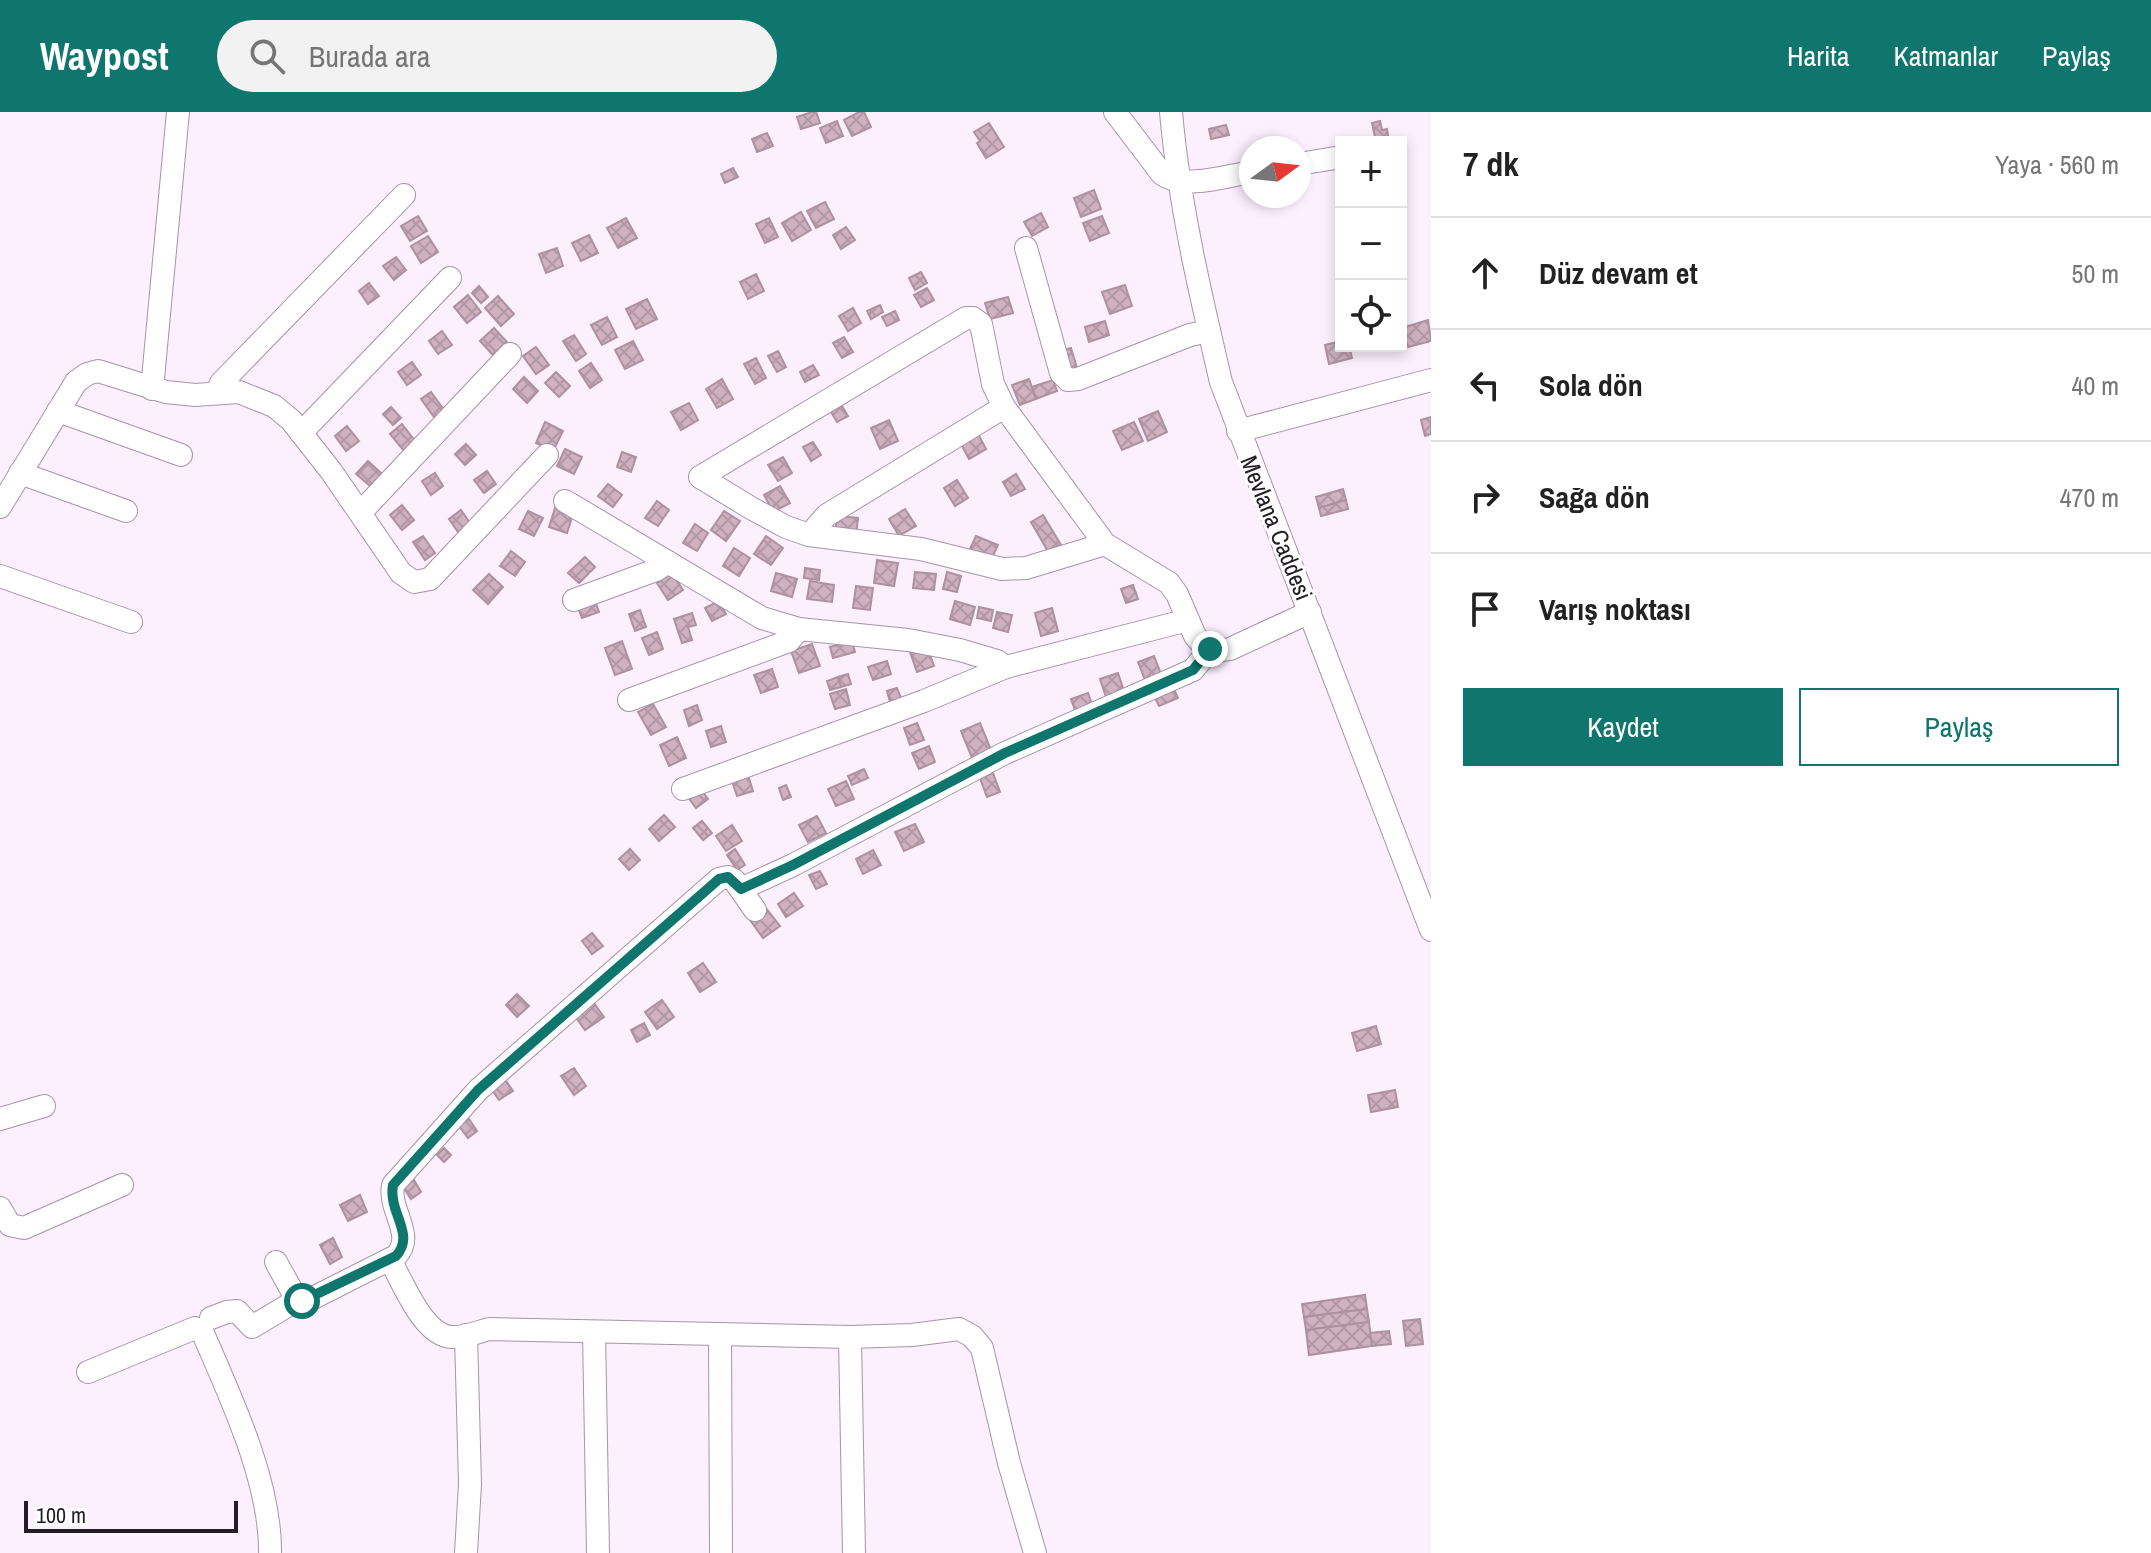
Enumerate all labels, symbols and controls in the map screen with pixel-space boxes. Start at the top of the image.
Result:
search box [217,20,777,92]
text: Waypost [40,31,169,82]
icon: search [245,34,289,78]
text: Burada ara [309,36,430,76]
text: Harita [1787,37,1849,75]
text: Katmanlar [1893,37,1998,75]
text: Paylaş [2042,37,2111,75]
north arrow [1239,136,1311,208]
map controls [1335,136,1407,352]
button: + [1335,136,1407,208]
text: 7 dk [1463,141,1519,187]
text: Yaya · 560 m [1995,147,2119,182]
button: − [1335,208,1407,280]
icon: ahead [1463,251,1507,295]
text: Düz devam et [1539,253,1698,293]
text: 50 m [2072,256,2119,291]
button: locate [1335,280,1407,352]
icon: left [1463,363,1507,407]
text: Sola dön [1539,365,1643,405]
text: 40 m [2072,368,2119,403]
street label: Mevlana Caddesi [1233,451,1320,605]
icon: right [1463,475,1507,519]
text: Sağa dön [1539,477,1650,517]
text: 470 m [2060,480,2119,515]
icon: arrive [1463,587,1507,631]
text: Varış noktası [1539,589,1691,629]
route end [1192,631,1228,667]
button: Kaydet [1463,688,1783,766]
button: Paylaş [1799,688,2119,766]
route start [284,1283,320,1319]
scale bar [24,1497,238,1533]
text: 100 m [36,1500,86,1530]

